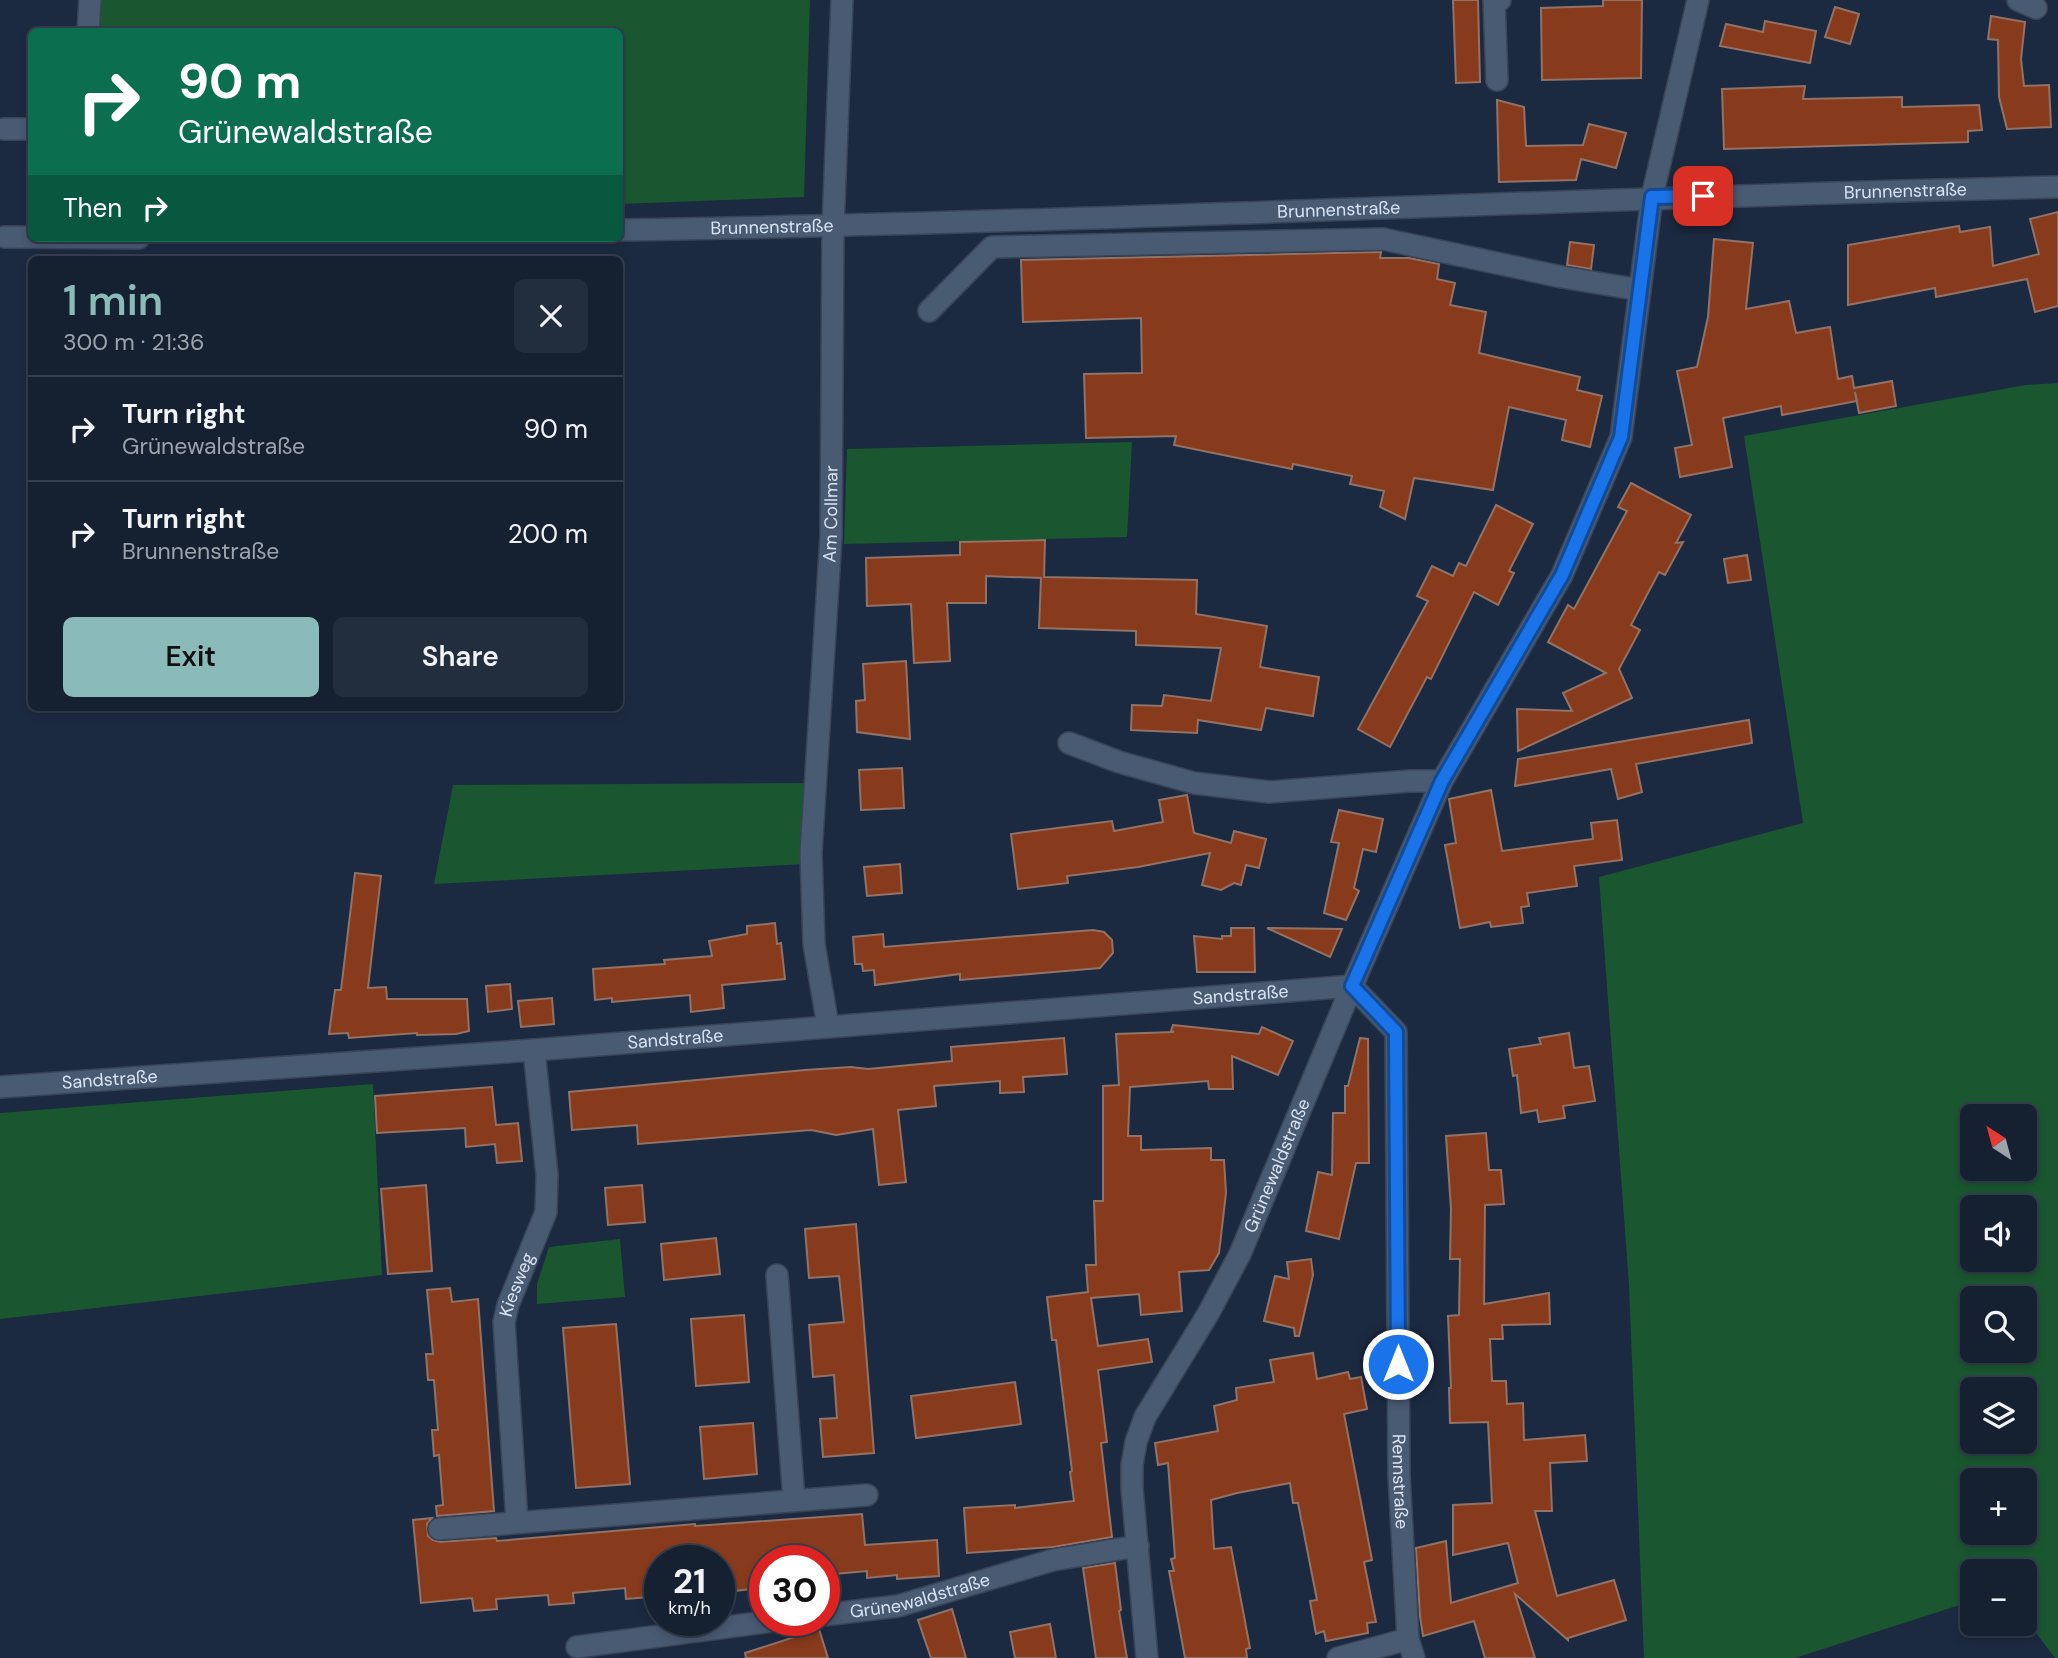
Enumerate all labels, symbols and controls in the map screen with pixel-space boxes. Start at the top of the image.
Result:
text: 90 m [178,49,301,113]
icon: right [63,56,154,147]
text: Grünewaldstraße [178,111,433,153]
pin [1673,166,1733,226]
icon: arrive [1684,177,1722,215]
street label: Brunnenstraße [1843,177,1967,205]
icon: right [136,189,174,227]
text: Then [63,191,122,225]
street label: Brunnenstraße [1277,195,1401,224]
street label: Brunnenstraße [710,213,834,240]
text: 1 min [63,273,163,328]
button: close [514,279,588,353]
text: 300 m · 21:36 [63,327,205,357]
text: Turn right [122,397,246,431]
icon: right [63,410,101,448]
text: 90 m [524,412,588,446]
text: Grünewaldstraße [122,431,305,461]
street label: Am Collmar [817,465,843,563]
text: Turn right [122,502,246,536]
icon: right [63,515,101,553]
text: 200 m [508,517,588,551]
text: Brunnenstraße [122,536,279,566]
button: Exit [63,617,319,697]
button: Share [333,617,588,697]
street label: Sandstraße [1192,979,1289,1010]
street label: Sandstraße [627,1023,724,1055]
street label: Sandstraße [61,1064,158,1095]
street label: Grünewaldstraße [1238,1095,1316,1237]
north arrow [1960,1104,2037,1181]
map controls [1960,1104,2037,1636]
button: sound [1960,1195,2037,1272]
street label: Kiesweg [494,1249,540,1319]
button: search [1960,1286,2037,1363]
position arrow [1361,1327,1435,1401]
button: layers [1960,1377,2037,1454]
street label: Rennstraße [1387,1434,1414,1530]
button: + [1960,1468,2037,1545]
speed limit sign: 30 [749,1545,840,1636]
text: 21 [673,1558,706,1604]
button: − [1960,1559,2037,1636]
street label: Grünewaldstraße [849,1567,993,1624]
text: km/h [668,1596,711,1620]

